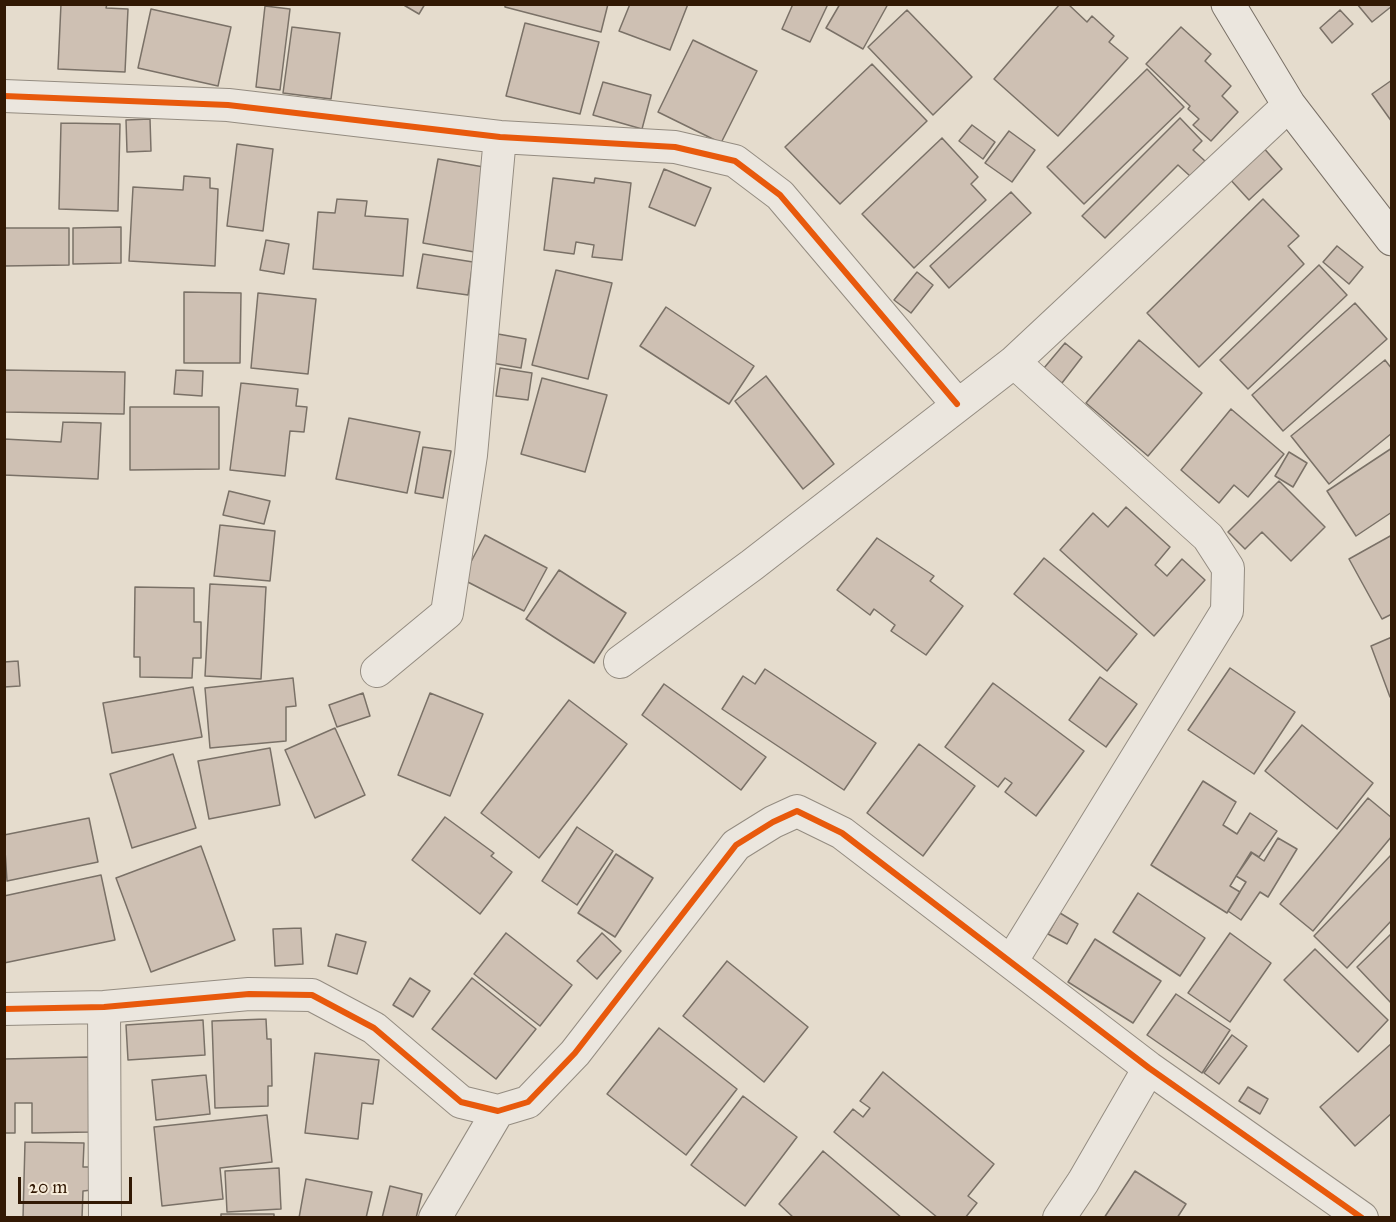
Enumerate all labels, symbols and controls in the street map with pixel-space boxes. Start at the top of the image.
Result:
scale bar [21,1165,135,1203]
text: 20 m [29,1176,67,1198]

